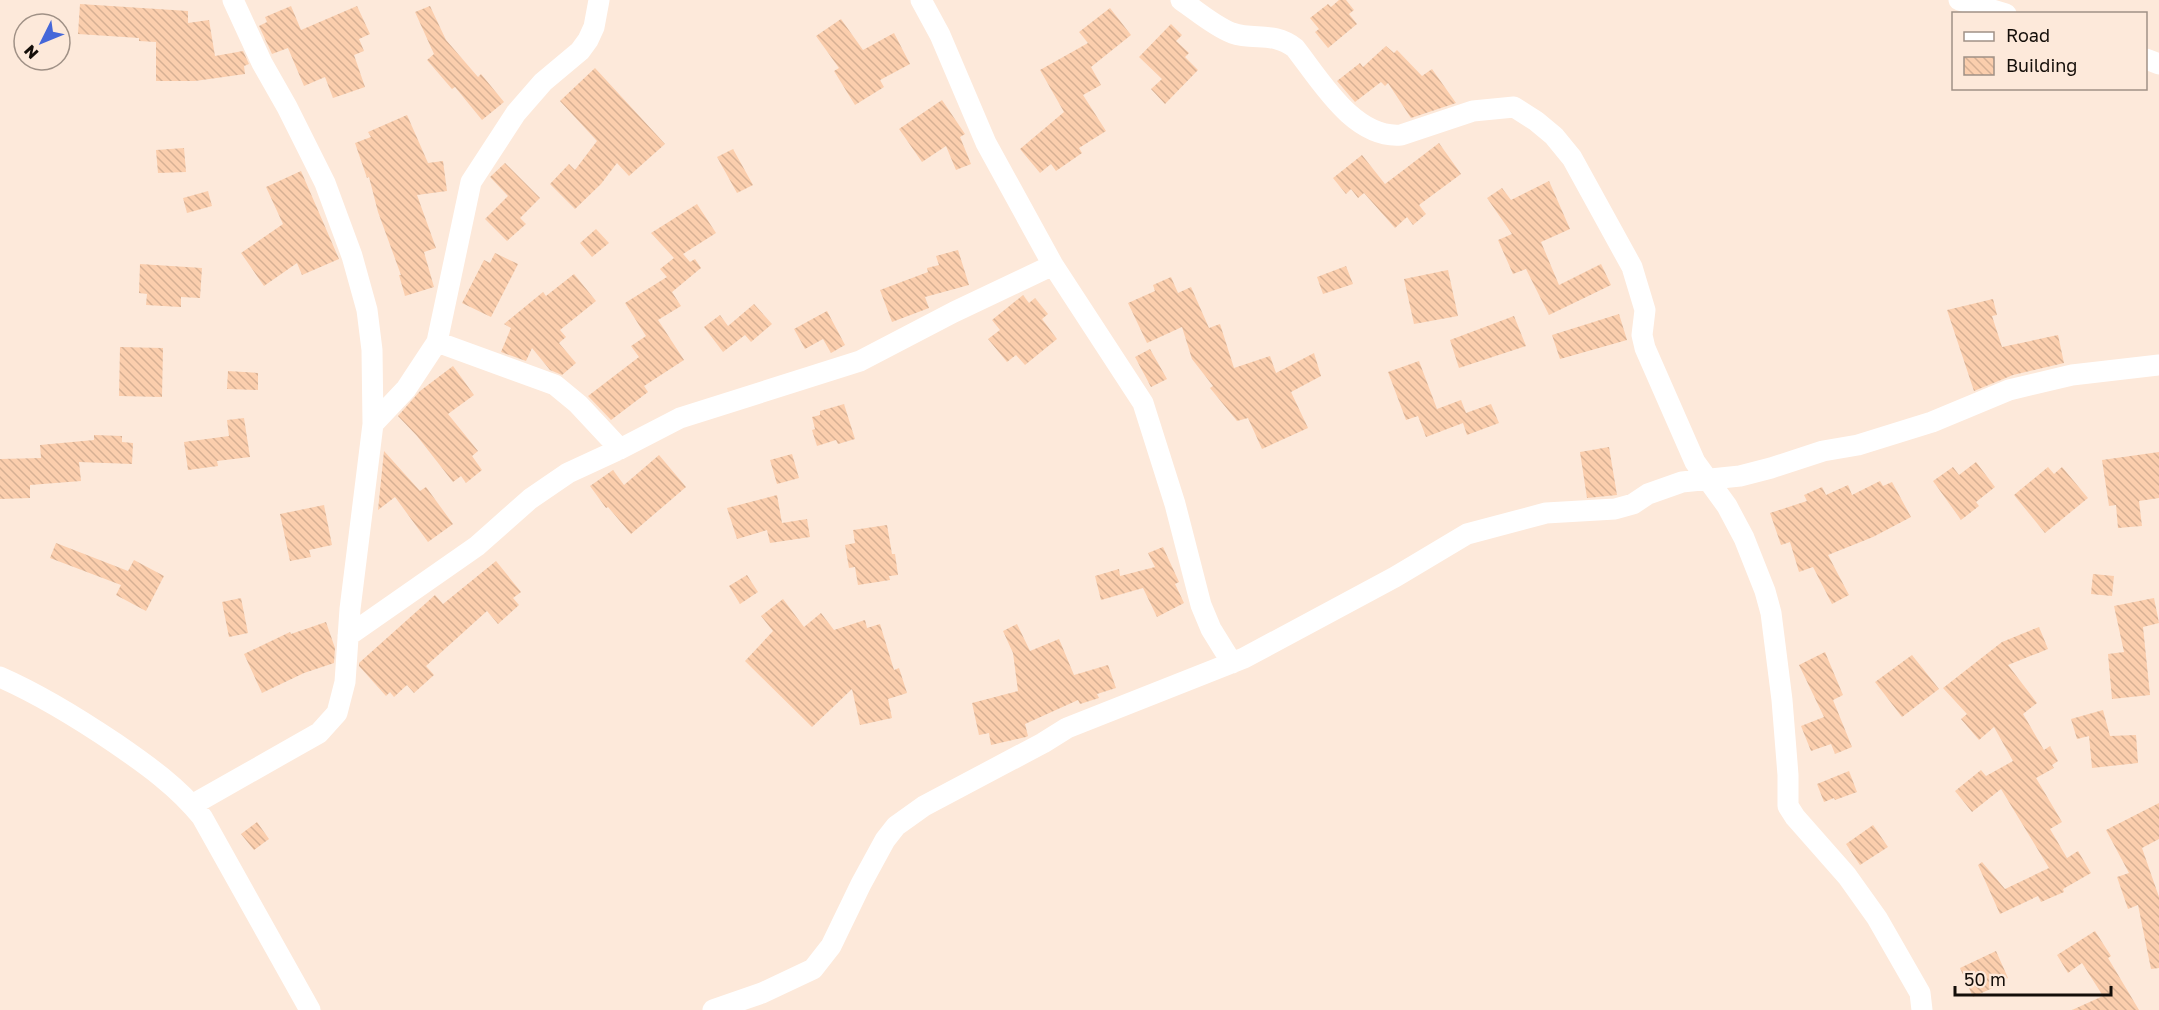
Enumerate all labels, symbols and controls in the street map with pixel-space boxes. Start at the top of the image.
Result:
north arrow [12,12,72,72]
legend [1952,12,2147,90]
text: Road [2006,24,2050,46]
text: N [20,41,42,64]
text: Building [2006,54,2077,76]
scale bar [1955,959,2111,997]
text: 50 m [1964,968,2006,990]

